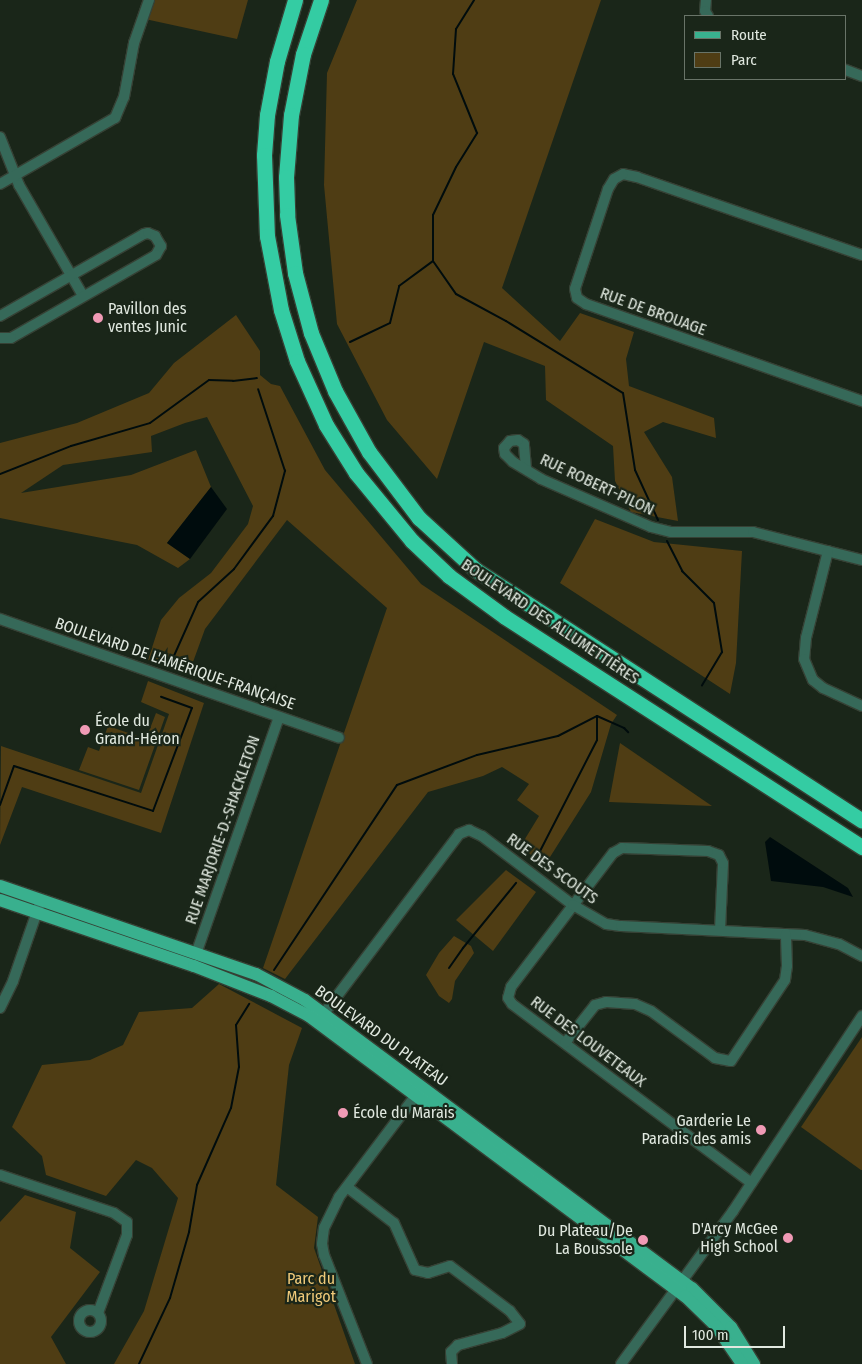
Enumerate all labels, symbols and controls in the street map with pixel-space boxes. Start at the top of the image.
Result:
legend [684,15,847,80]
text: Route [731,26,767,44]
text: Parc [731,51,757,69]
street label: RUE DE BROUAGE [597,284,709,340]
place label: Pavillon des ventes Junic [108,299,187,337]
marker: Pavillon des ventes Junic [92,312,104,324]
street label: RUE ROBERT-PILON [537,450,657,520]
street label: BOULEVARD DES ALLUMETTIÈRES [457,555,643,689]
street label: BOULEVARD DE L'AMÉRIQUE-FRANÇAISE [53,614,297,714]
place label: École du Grand-Héron [95,711,180,749]
marker: École du Grand-Héron [79,724,91,736]
street label: RUE MARJORIE-D.-SHACKLETON [182,733,264,927]
street label: RUE DES SCOUTS [503,830,601,908]
street label: BOULEVARD DU PLATEAU [311,981,451,1091]
street label: RUE DES LOUVETEAUX [527,992,649,1092]
place label: École du Marais [353,1103,455,1123]
marker: École du Marais [337,1107,349,1119]
place label: Garderie Le Paradis des amis [641,1111,751,1149]
marker: Garderie Le Paradis des amis [755,1124,767,1136]
place label: D'Arcy McGee High School [691,1219,778,1257]
place label: Du Plateau/De La Boussole [538,1221,633,1259]
marker: D'Arcy McGee High School [782,1232,794,1244]
marker: Du Plateau/De La Boussole [637,1234,649,1246]
park label: Parc du Marigot [286,1269,336,1307]
scale bar [687,1316,788,1348]
text: 100 m [692,1326,729,1344]

